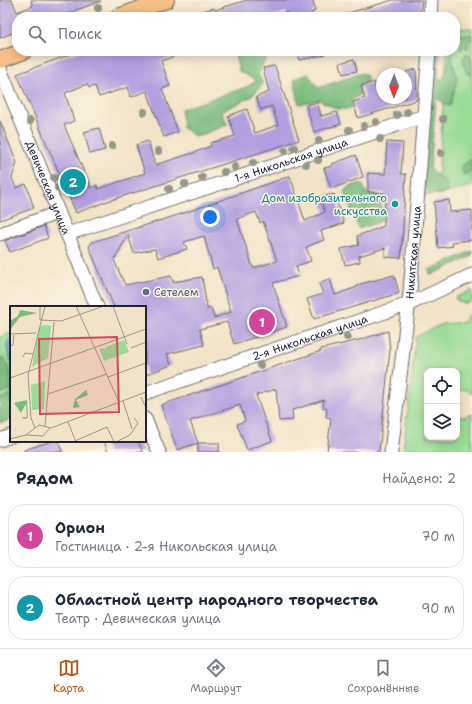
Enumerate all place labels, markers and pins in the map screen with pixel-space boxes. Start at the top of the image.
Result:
pin: 2 [60,167,86,197]
place label: Дом изобразительного искусства [261,191,387,219]
marker: Дом изобразительного искусства [390,199,400,209]
place label: Сетелем [154,285,199,300]
marker: Сетелем [141,287,151,297]
pin: 1 [249,307,275,337]

